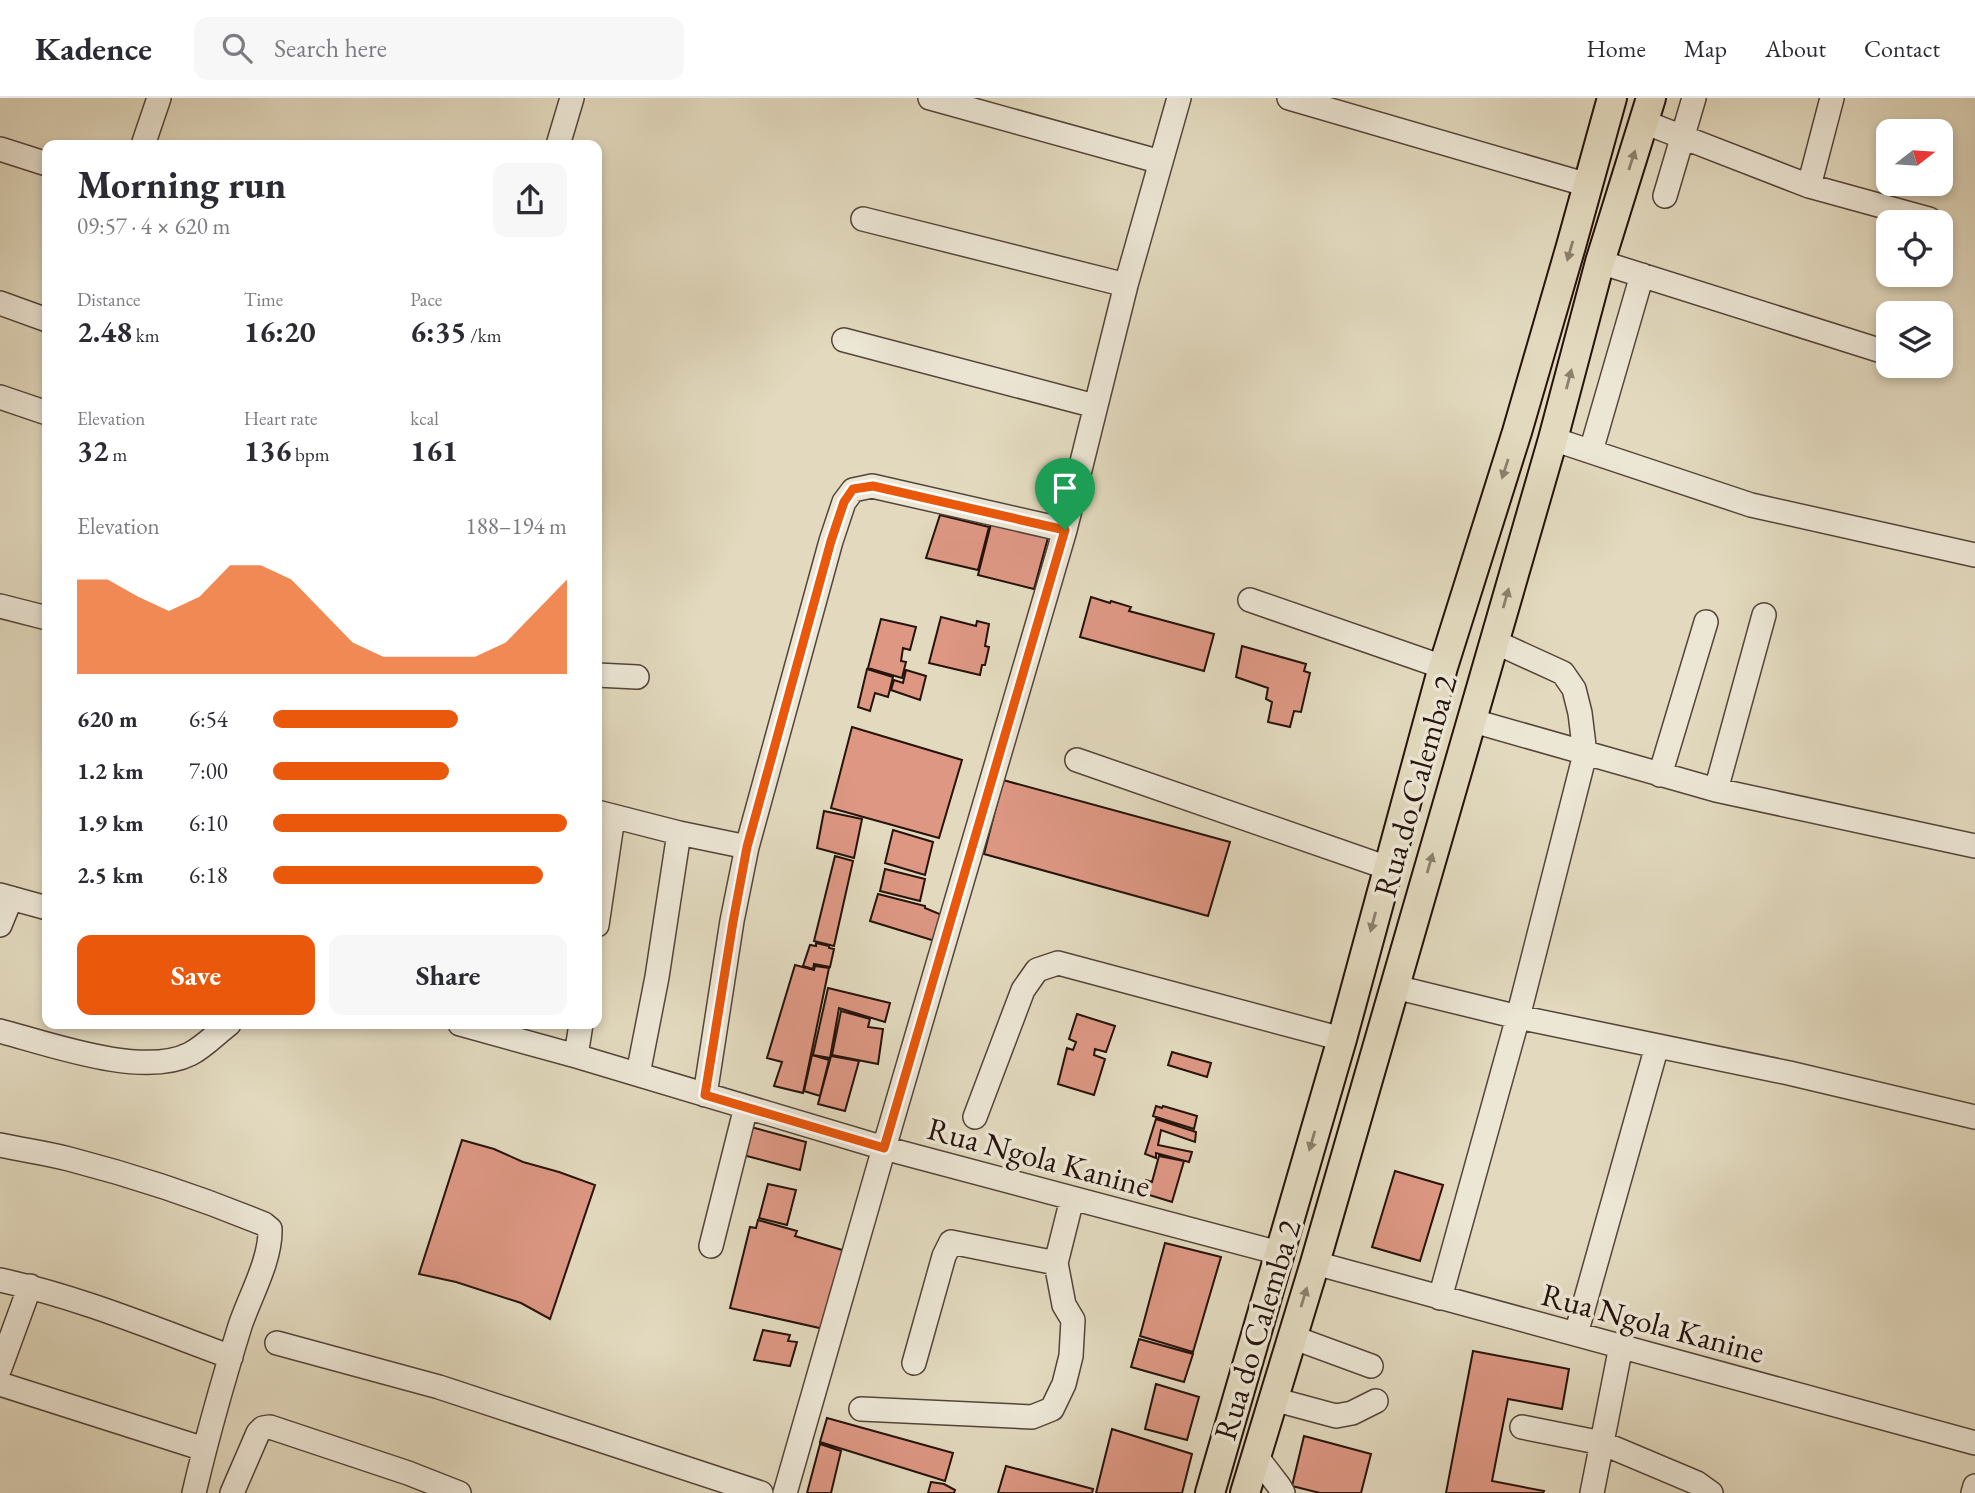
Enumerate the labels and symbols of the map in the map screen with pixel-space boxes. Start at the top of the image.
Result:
north arrow [1876,119,1953,196]
one-way arrow [1627,150,1638,171]
one-way arrow [1564,240,1575,262]
one-way arrow [1564,368,1575,390]
pin [1035,458,1095,530]
one-way arrow [1500,458,1510,479]
one-way arrow [1501,586,1512,608]
street label: Rua do Calemba 2 [1363,670,1467,901]
one-way arrow [1425,853,1435,874]
one-way arrow [1368,912,1378,933]
street label: Rua Ngola Kanine [923,1107,1155,1207]
one-way arrow [1306,1131,1316,1152]
street label: Rua do Calemba 2 [1204,1214,1311,1445]
street label: Rua Ngola Kanine [1537,1273,1769,1373]
one-way arrow [1300,1286,1310,1307]

